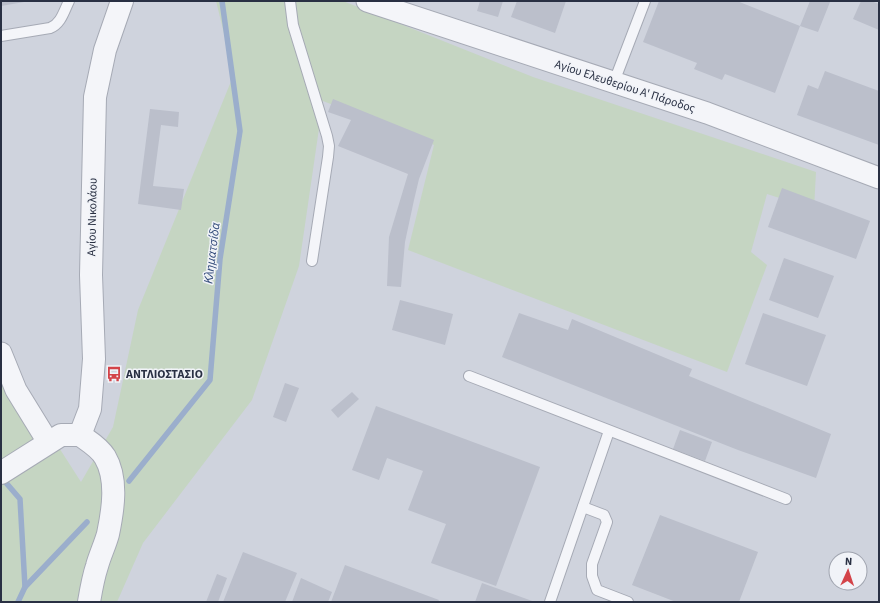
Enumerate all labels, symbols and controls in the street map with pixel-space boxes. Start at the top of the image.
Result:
street label: Αγίου Ελευθερίου Α' Πάροδος [552,56,697,117]
street label: Αγίου Νικολάου [83,178,102,256]
water label: Κληματσίδα [199,221,225,285]
bus stop icon: ΑΝΤΛΙΟΣΤΑΣΙΟ [105,365,123,383]
place label: ΑΝΤΛΙΟΣΤΑΣΙΟ [125,366,203,383]
north arrow [828,551,868,591]
text: N [844,554,853,569]

